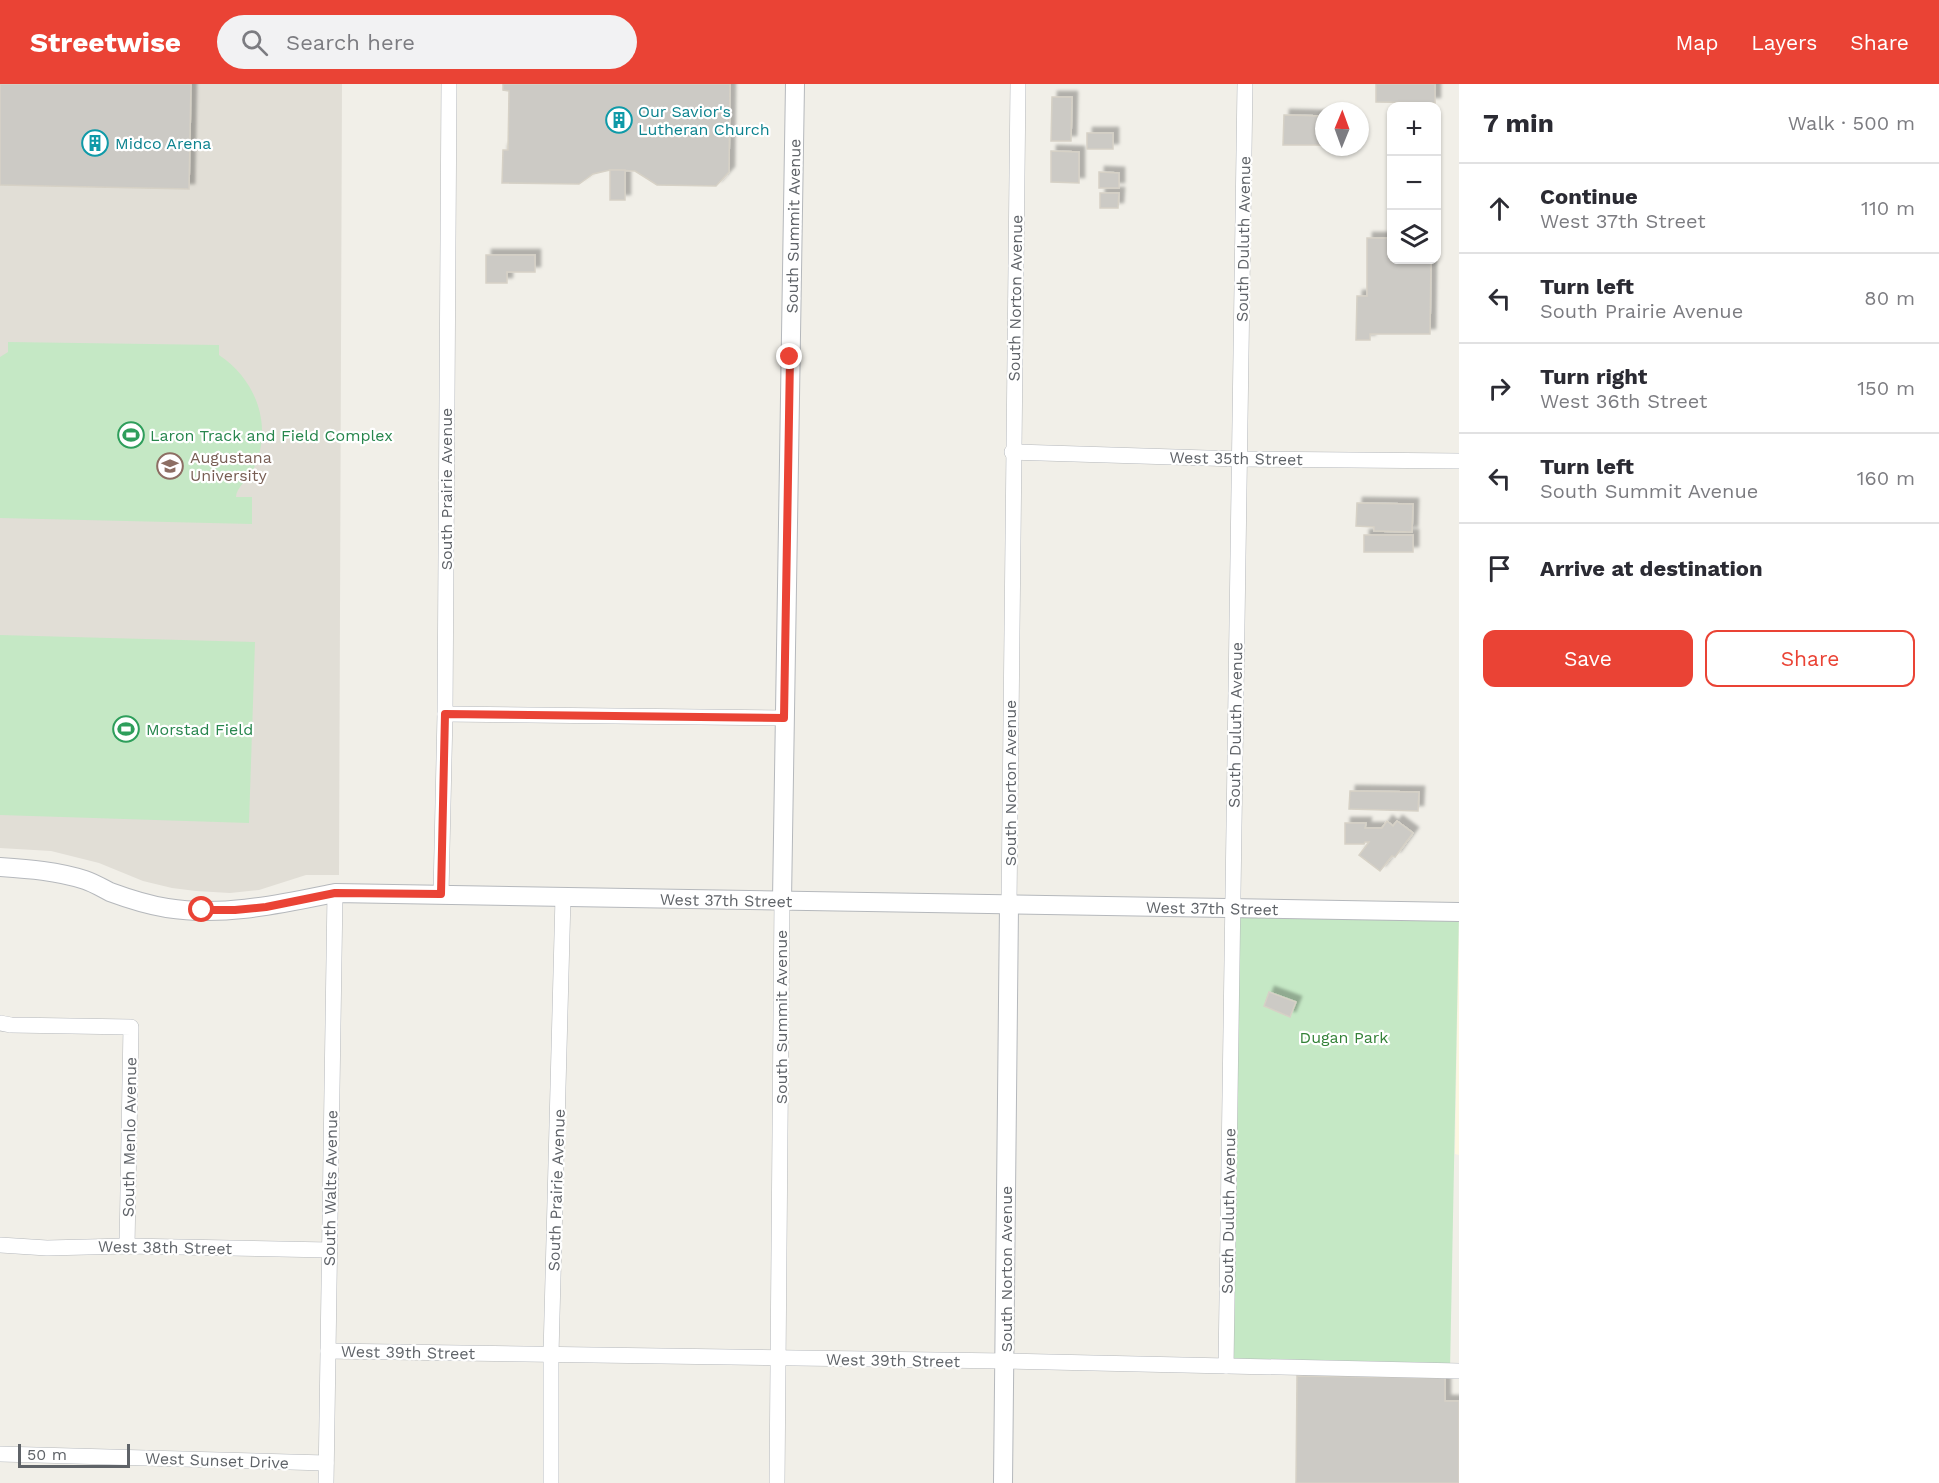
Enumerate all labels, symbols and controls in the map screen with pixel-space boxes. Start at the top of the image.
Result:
search box [217,15,637,69]
text: Streetwise [30,26,181,59]
icon: search [238,26,271,59]
text: Search here [286,30,415,55]
text: Map [1675,30,1718,55]
text: Layers [1751,30,1817,55]
text: Share [1850,30,1909,55]
place label: Our Savior's Lutheran Church [638,102,770,139]
north arrow [1315,102,1369,156]
map controls [1387,102,1441,264]
button: + [1387,102,1441,156]
building icon: Our Savior's Lutheran Church [604,105,634,135]
text: 7 min [1483,108,1554,138]
text: Walk · 500 m [1788,111,1915,135]
building icon: Midco Arena [80,128,110,158]
place label: Midco Arena [115,134,211,153]
street label: South Summit Avenue [782,138,805,314]
street label: South Duluth Avenue [1233,156,1254,322]
button: − [1387,156,1441,210]
text: Continue [1540,184,1638,209]
icon: ahead [1483,192,1516,225]
text: 110 m [1861,196,1915,220]
text: West 37th Street [1540,209,1706,233]
button: layers [1387,210,1441,264]
street label: South Norton Avenue [1005,215,1026,382]
text: Turn left [1540,274,1634,299]
icon: left [1483,282,1516,315]
text: 80 m [1864,286,1915,310]
text: South Prairie Avenue [1540,299,1743,323]
route end [776,343,802,369]
text: Turn right [1540,364,1647,389]
icon: right [1483,372,1516,405]
text: 150 m [1857,376,1915,400]
text: West 36th Street [1540,389,1707,413]
street label: South Prairie Avenue [437,408,456,570]
sports icon: Laron Track and Field Complex [116,420,146,450]
place label: Laron Track and Field Complex [150,426,393,445]
place label: Augustana University [190,448,272,485]
street label: West 35th Street [1169,448,1303,469]
school or university icon: Augustana University [155,451,185,481]
text: Turn left [1540,454,1634,479]
icon: left [1483,462,1516,495]
text: 160 m [1857,466,1915,490]
text: South Summit Avenue [1540,479,1758,503]
icon: arrive [1483,552,1516,585]
text: Arrive at destination [1540,556,1763,581]
button: Save [1483,630,1693,687]
button: Share [1705,630,1915,687]
street label: South Duluth Avenue [1225,642,1246,808]
street label: South Norton Avenue [1001,700,1020,866]
sports icon: Morstad Field [111,714,141,744]
place label: Morstad Field [146,720,253,739]
street label: West 37th Street [660,890,793,911]
route start [188,896,214,922]
street label: West 37th Street [1146,898,1279,919]
street label: South Summit Avenue [772,930,791,1104]
park label: Dugan Park [1300,1028,1388,1047]
street label: South Menlo Avenue [119,1057,140,1217]
street label: South Prairie Avenue [544,1108,569,1272]
street label: South Walts Avenue [320,1110,341,1266]
street label: South Duluth Avenue [1218,1128,1239,1294]
street label: South Norton Avenue [997,1186,1016,1352]
street label: West 38th Street [98,1237,232,1258]
street label: West 39th Street [341,1342,475,1363]
street label: West 39th Street [826,1350,960,1371]
scale bar [18,1441,130,1468]
text: 50 m [27,1445,67,1464]
street label: West Sunset Drive [145,1448,289,1473]

